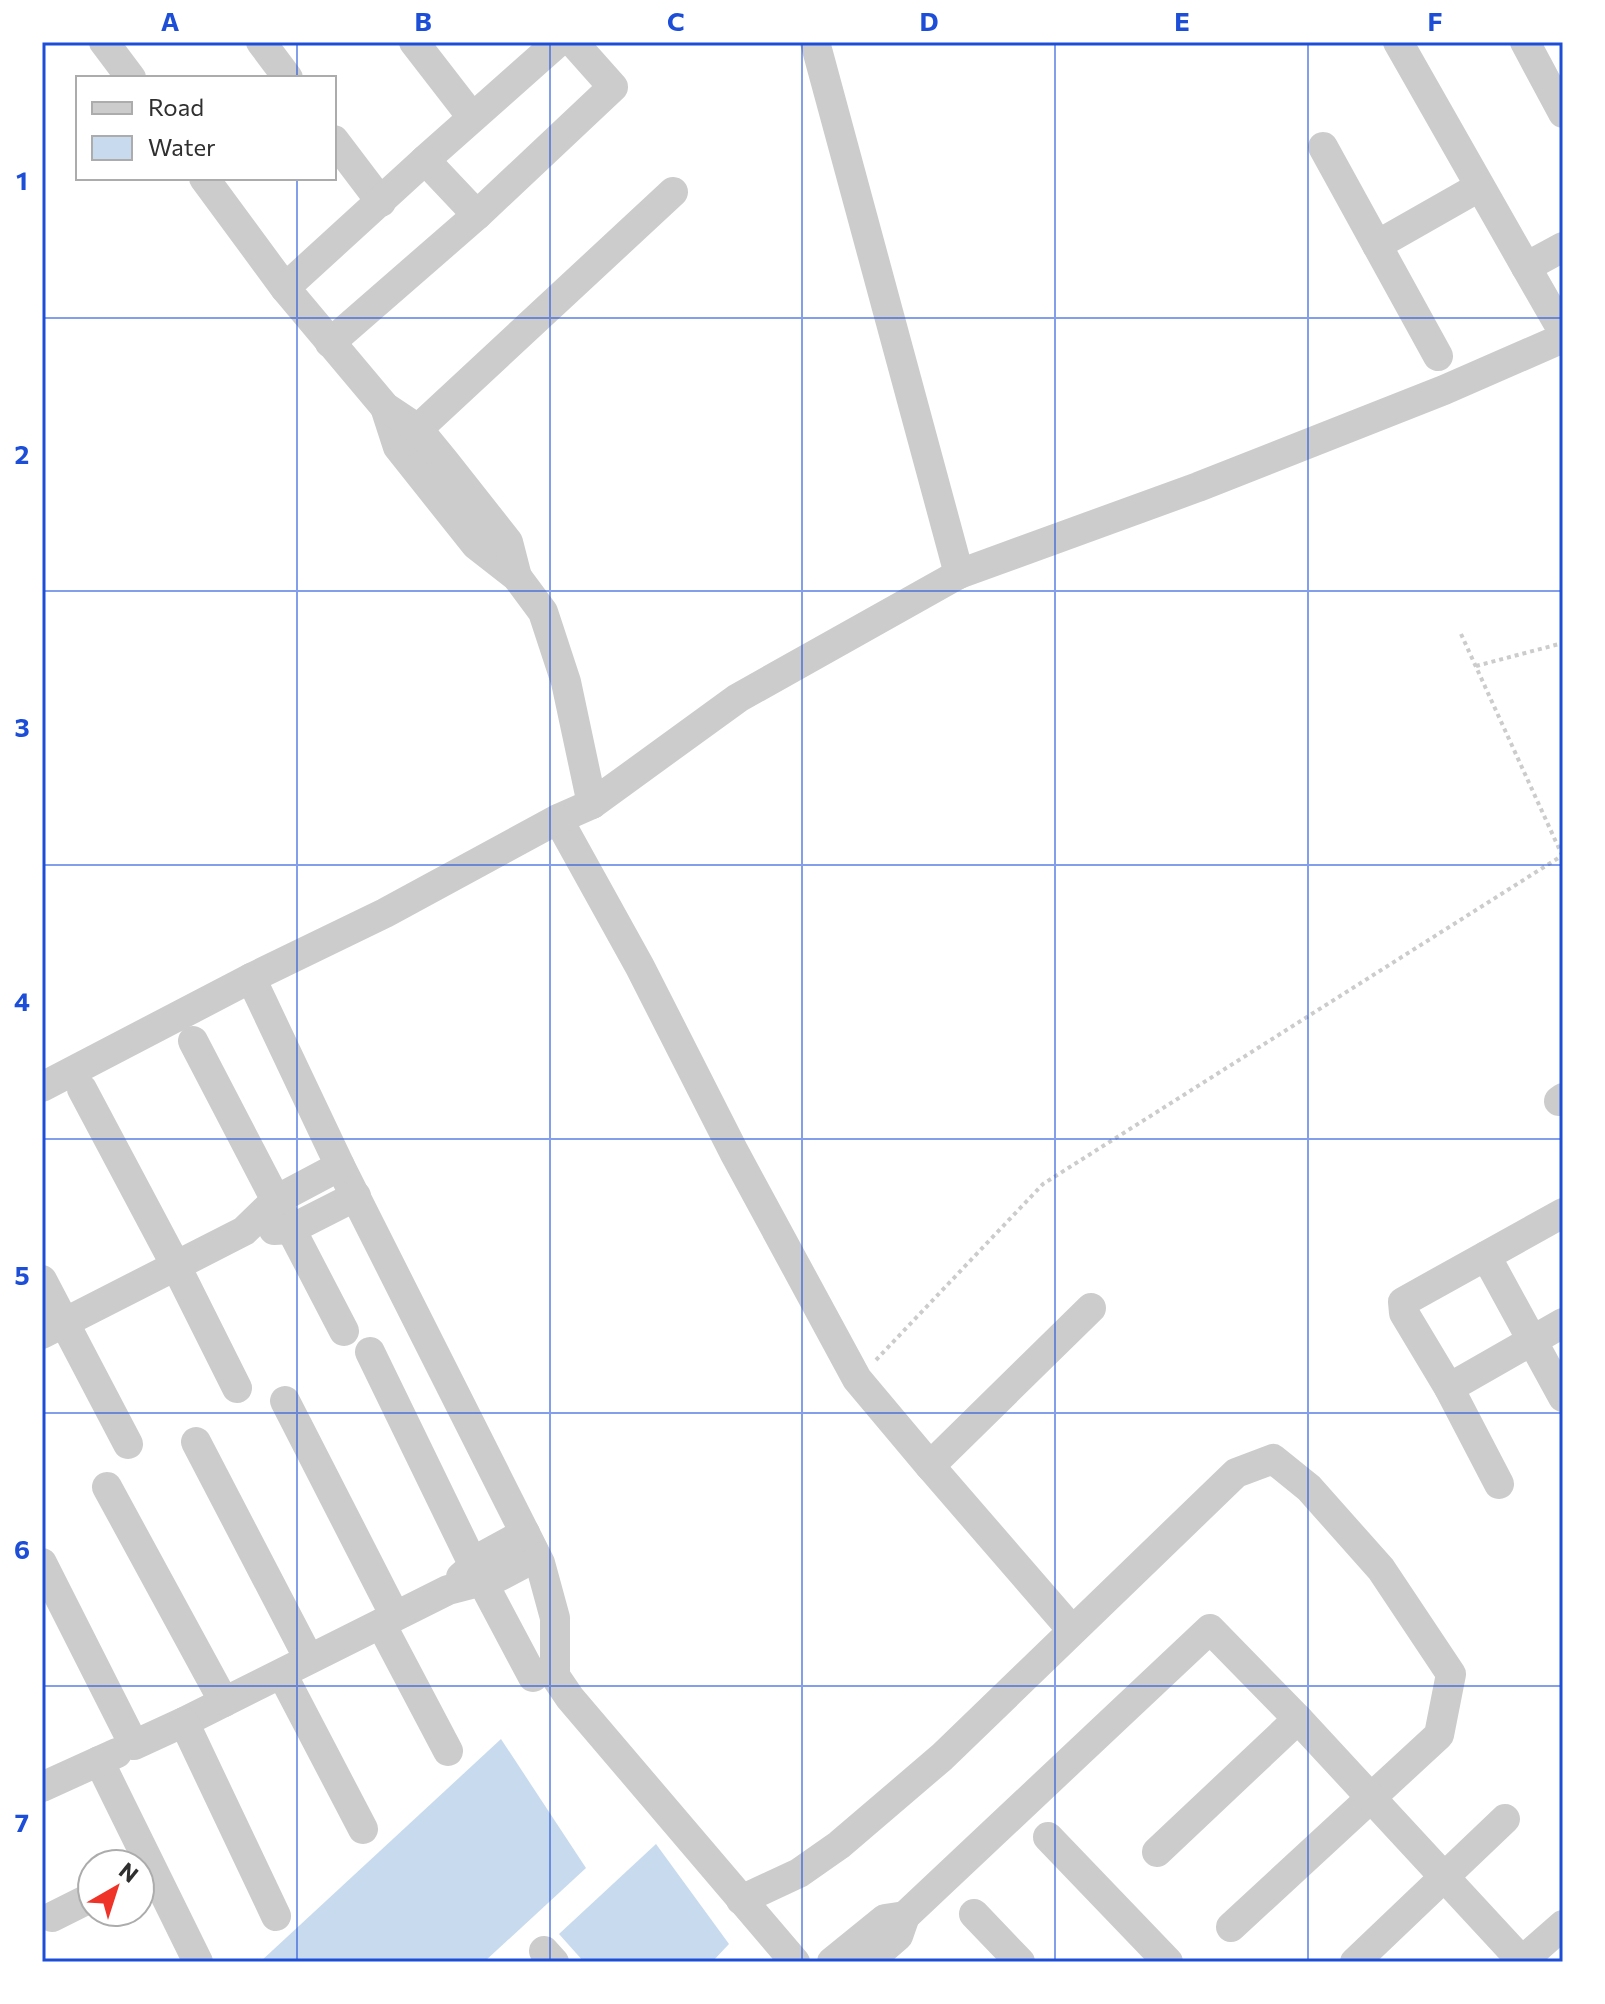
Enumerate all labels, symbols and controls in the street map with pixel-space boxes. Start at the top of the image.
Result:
text: A [161,5,180,36]
text: B [414,5,432,36]
text: C [667,5,685,36]
text: D [919,5,939,36]
text: E [1174,5,1190,36]
text: F [1427,5,1443,36]
legend [76,76,336,180]
text: Road [148,92,204,121]
text: Water [148,132,216,161]
text: 1 [16,164,28,195]
text: 2 [15,438,29,469]
text: 3 [14,711,30,742]
text: 4 [14,985,30,1016]
text: 5 [14,1259,30,1290]
text: 6 [14,1533,30,1564]
text: 7 [15,1806,29,1837]
north arrow [76,1848,156,1928]
text: N [114,1856,144,1888]

